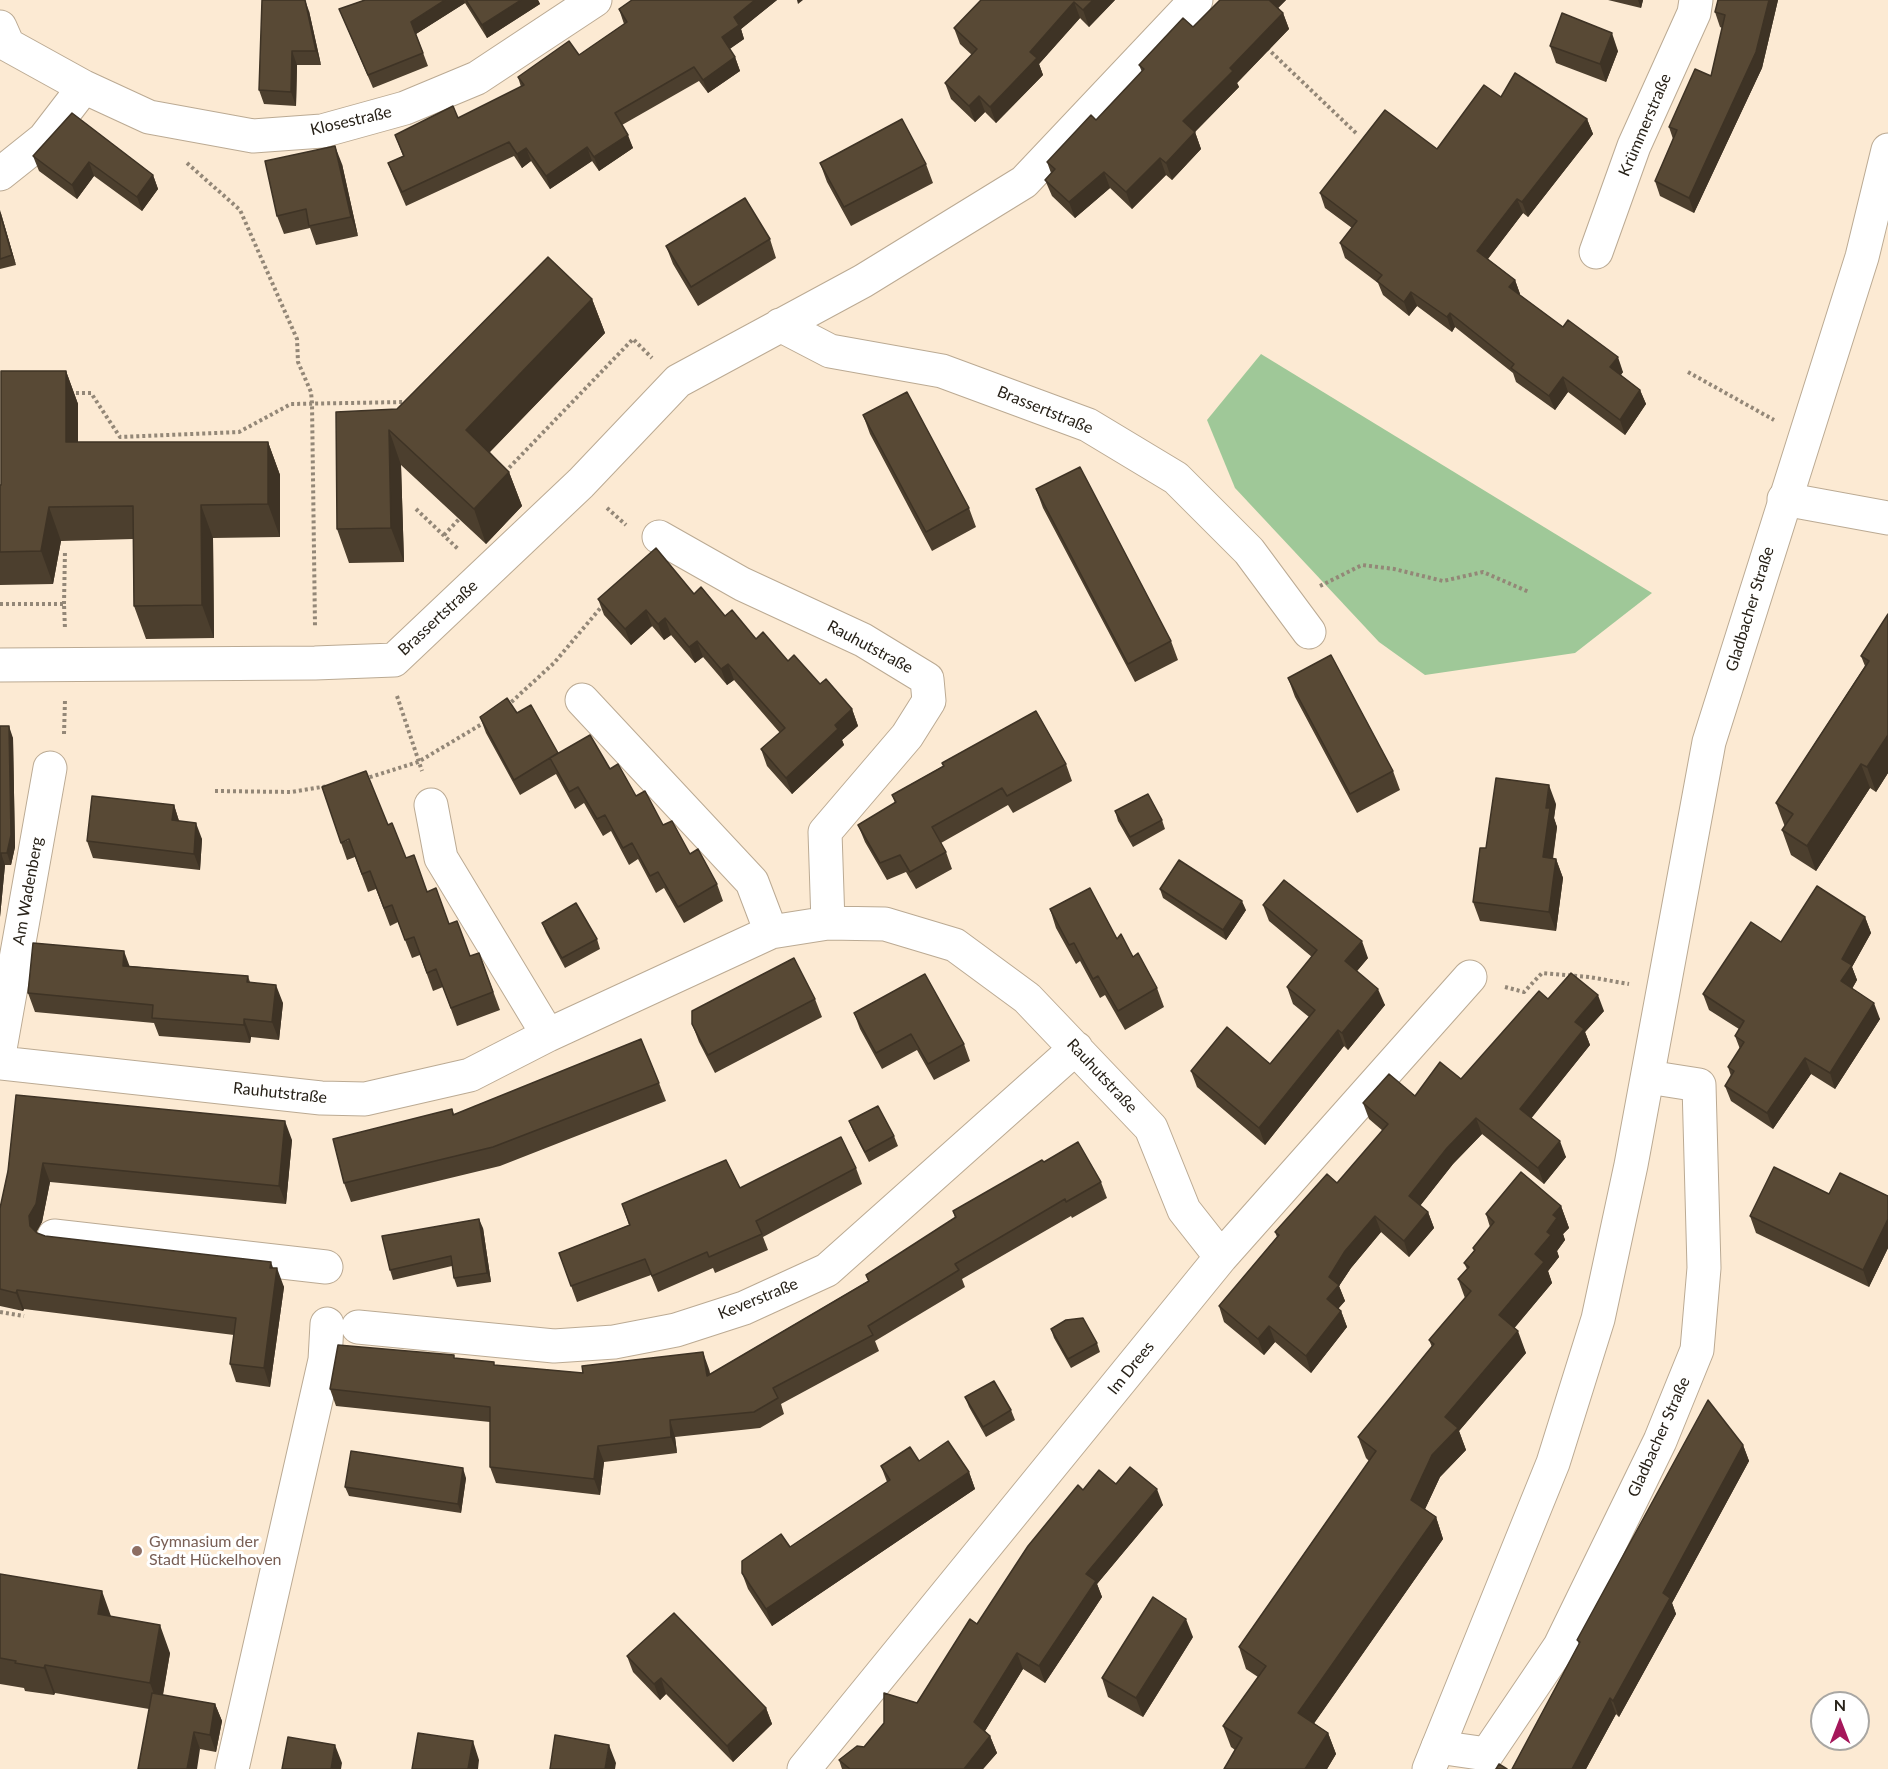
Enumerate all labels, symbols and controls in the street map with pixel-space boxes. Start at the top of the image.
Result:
street label: Krümmerstraße [1615,71,1675,179]
street label: Klosestraße [308,102,394,140]
street label: Brassertstraße [994,382,1096,438]
street label: Gladbacher Straße [1722,544,1778,674]
street label: Brassertstraße [394,576,482,660]
street label: Rauhutstraße [824,616,916,678]
street label: Am Wadenberg [9,835,47,947]
street label: Rauhutstraße [1063,1035,1141,1117]
street label: Rauhutstraße [232,1079,328,1107]
street label: Keverstraße [715,1274,801,1324]
street label: Im Drees [1104,1338,1158,1398]
street label: Gladbacher Straße [1624,1374,1694,1500]
place label: Gymnasium der Stadt Hückelhoven [149,1532,282,1570]
marker: Gymnasium der Stadt Hückelhoven [130,1544,144,1558]
north arrow [1810,1691,1870,1751]
text: N [1834,1695,1846,1714]

